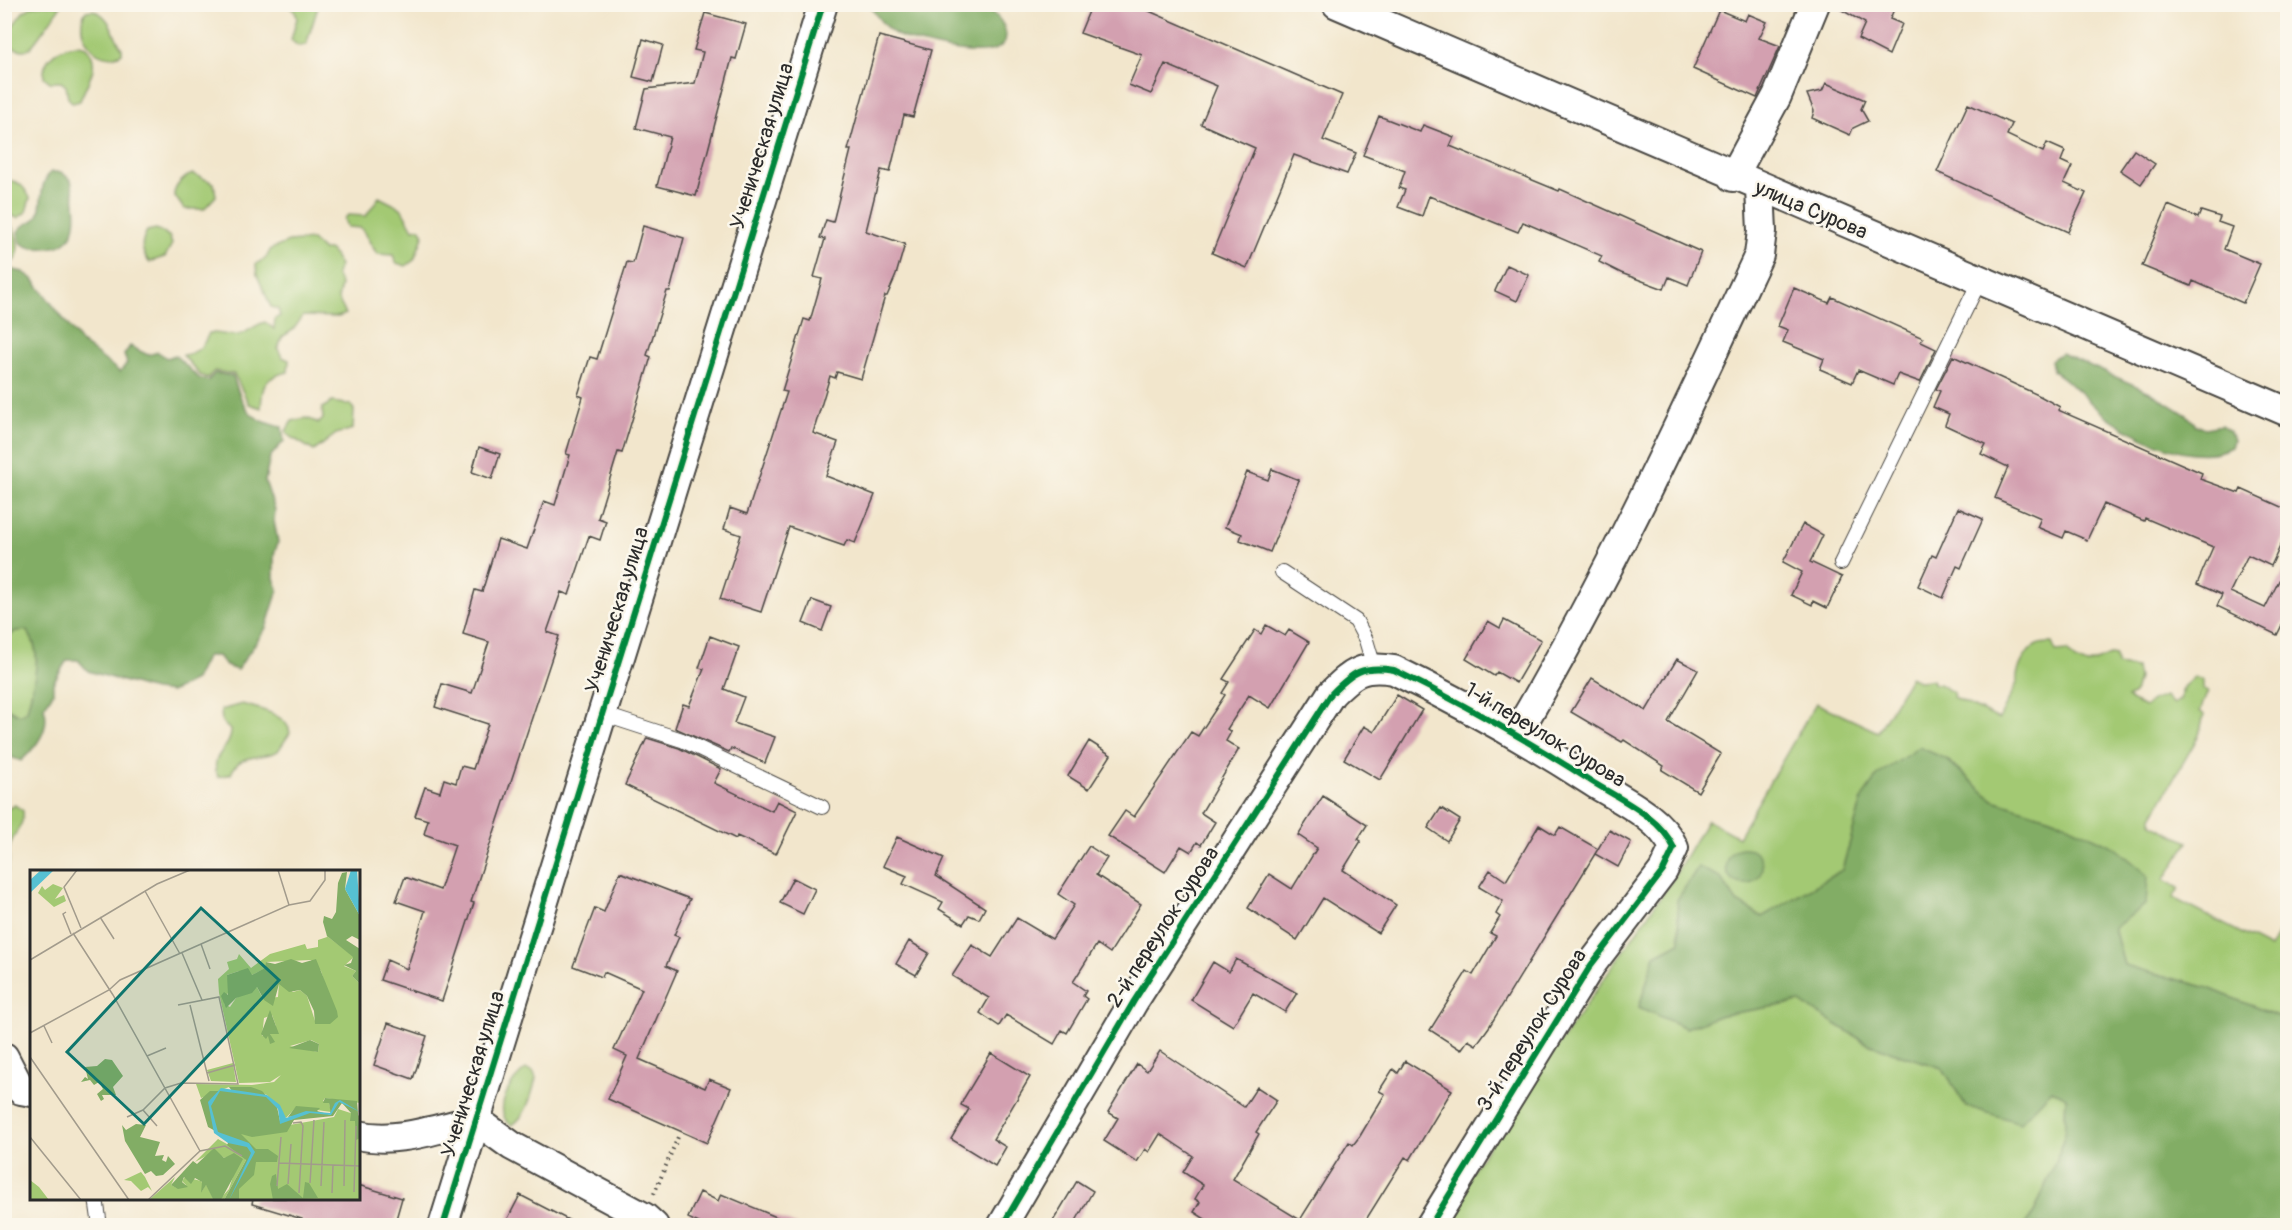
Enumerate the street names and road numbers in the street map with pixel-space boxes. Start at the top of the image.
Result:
street label: Ученическая улица [724,60,800,232]
street label: улица Сурова [1750,174,1872,246]
street label: Ученическая улица [579,524,655,696]
street label: 1-й переулок Сурова [1460,676,1630,794]
street label: 2-й переулок Сурова [1101,841,1225,1013]
street label: 3-й переулок Сурова [1471,944,1593,1116]
street label: Ученическая улица [435,988,511,1160]

